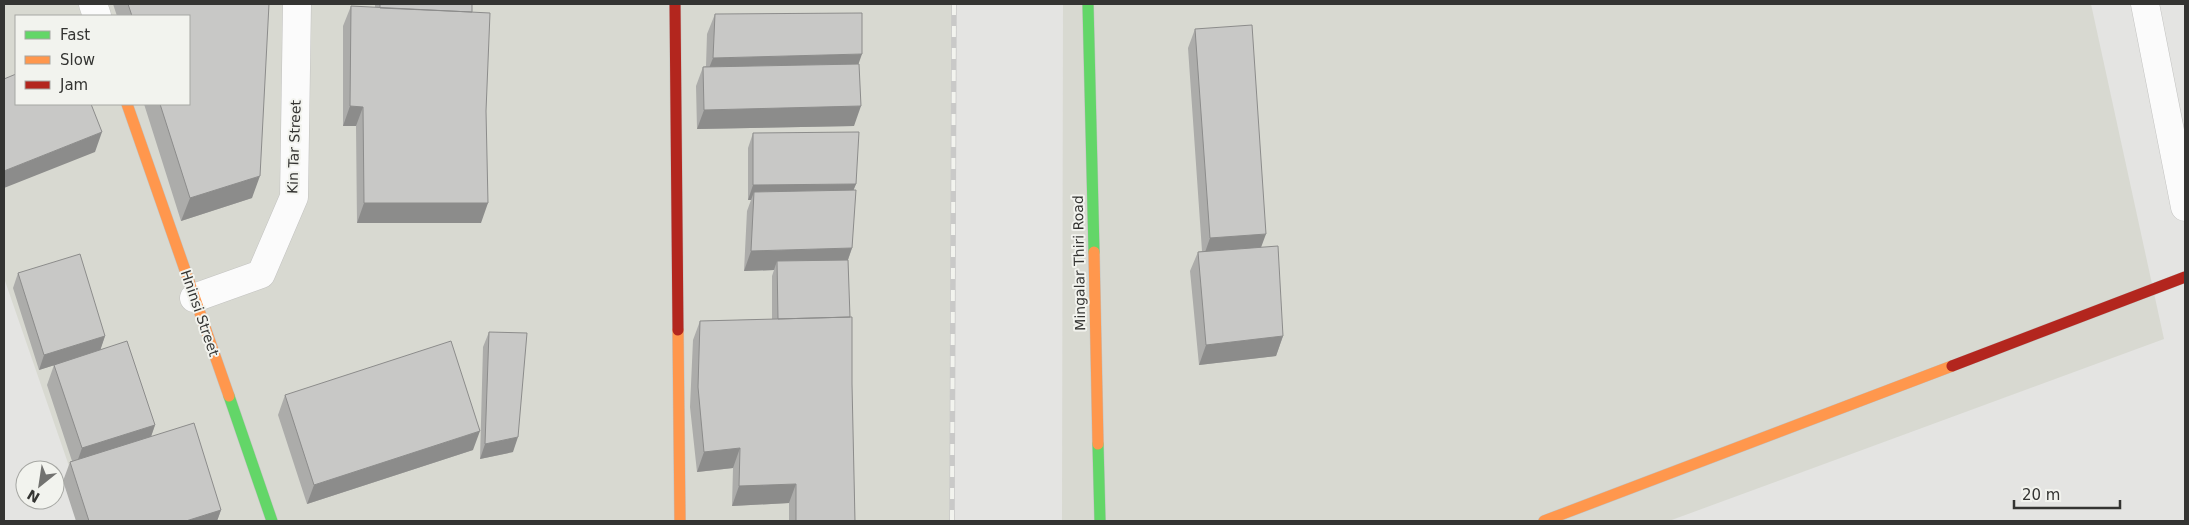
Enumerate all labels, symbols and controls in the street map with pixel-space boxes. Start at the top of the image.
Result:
legend [15,15,190,105]
text: Fast [60,26,90,44]
text: Slow [60,51,95,69]
text: Jam [59,76,88,94]
street label: Kin Tar Street [284,99,304,194]
street label: Mingalar Thiri Road [1070,195,1088,331]
street label: Hninsi Street [178,268,222,359]
north arrow [15,460,65,510]
scale bar [2014,478,2120,510]
text: N [24,486,43,506]
text: 20 m [2022,486,2060,504]

